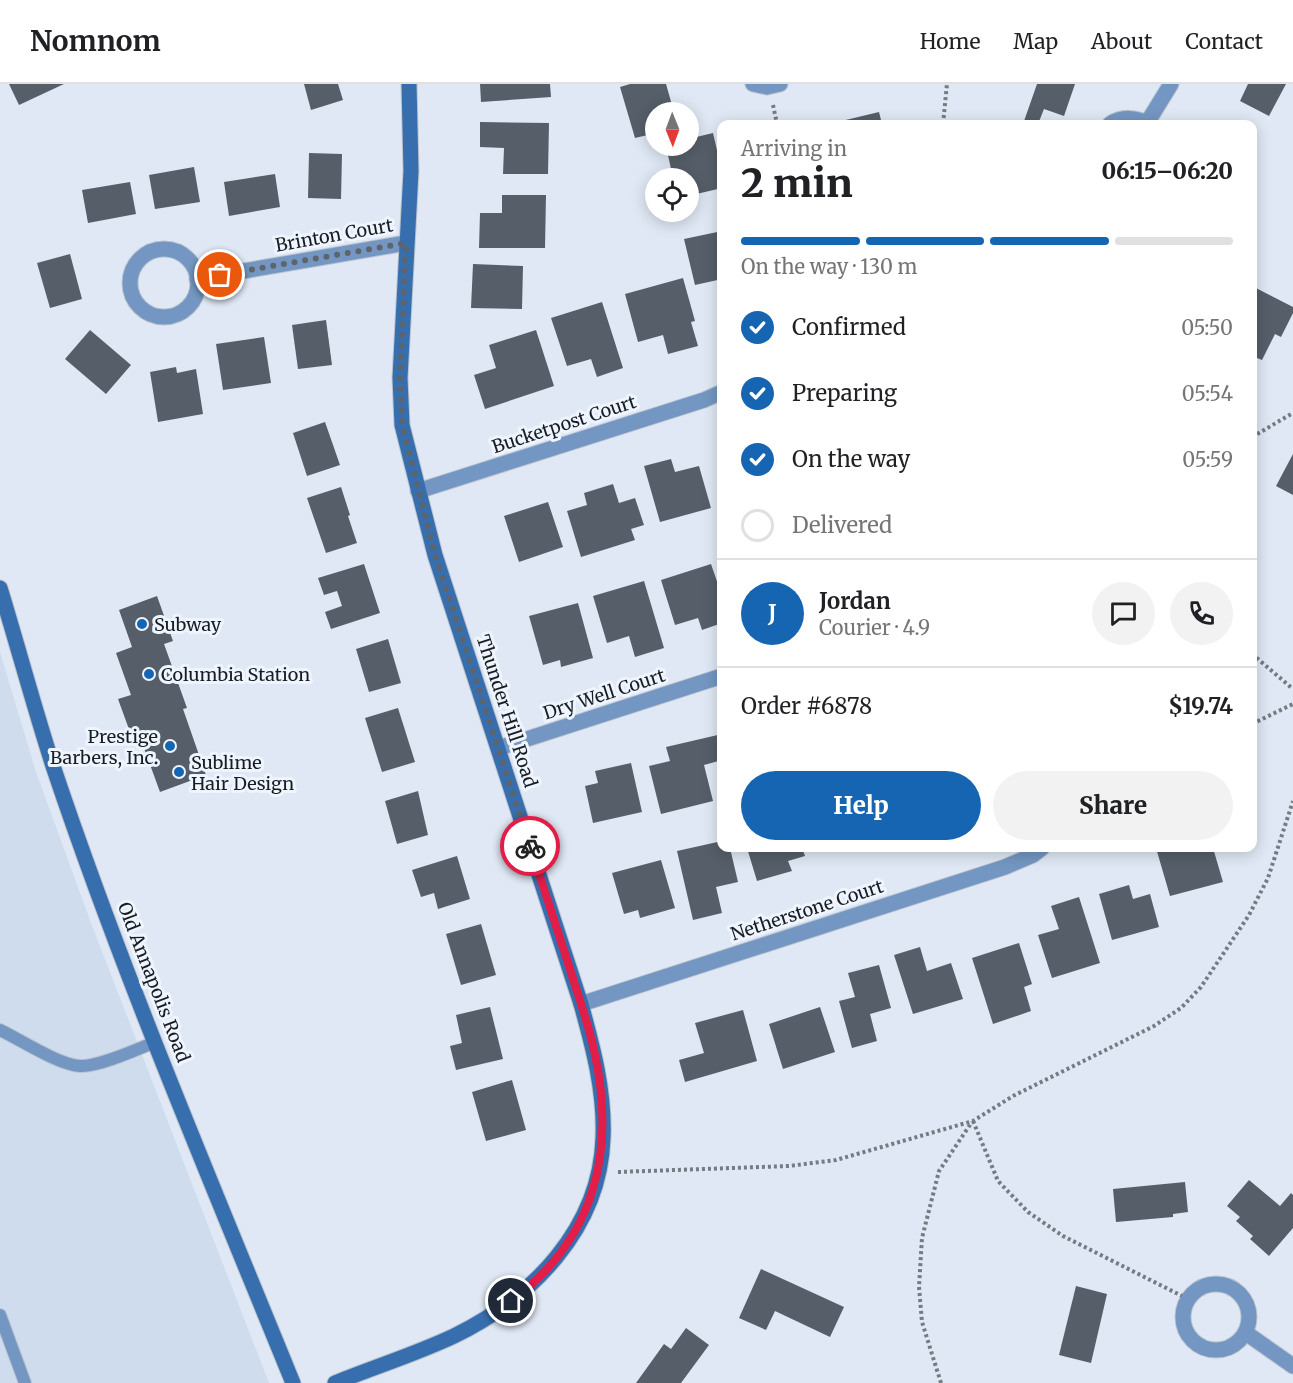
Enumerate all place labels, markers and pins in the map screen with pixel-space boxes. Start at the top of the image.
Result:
pin [194,249,245,300]
place label: Subway [154,613,222,636]
marker: Subway [135,617,149,631]
place label: Columbia Station [161,663,310,686]
marker: Columbia Station [142,667,156,681]
place label: Prestige Barbers, Inc. [50,725,158,769]
marker: Prestige Barbers, Inc. [163,739,177,753]
place label: Sublime Hair Design [191,751,294,795]
marker: Sublime Hair Design [172,765,186,779]
pin [485,1275,536,1326]

